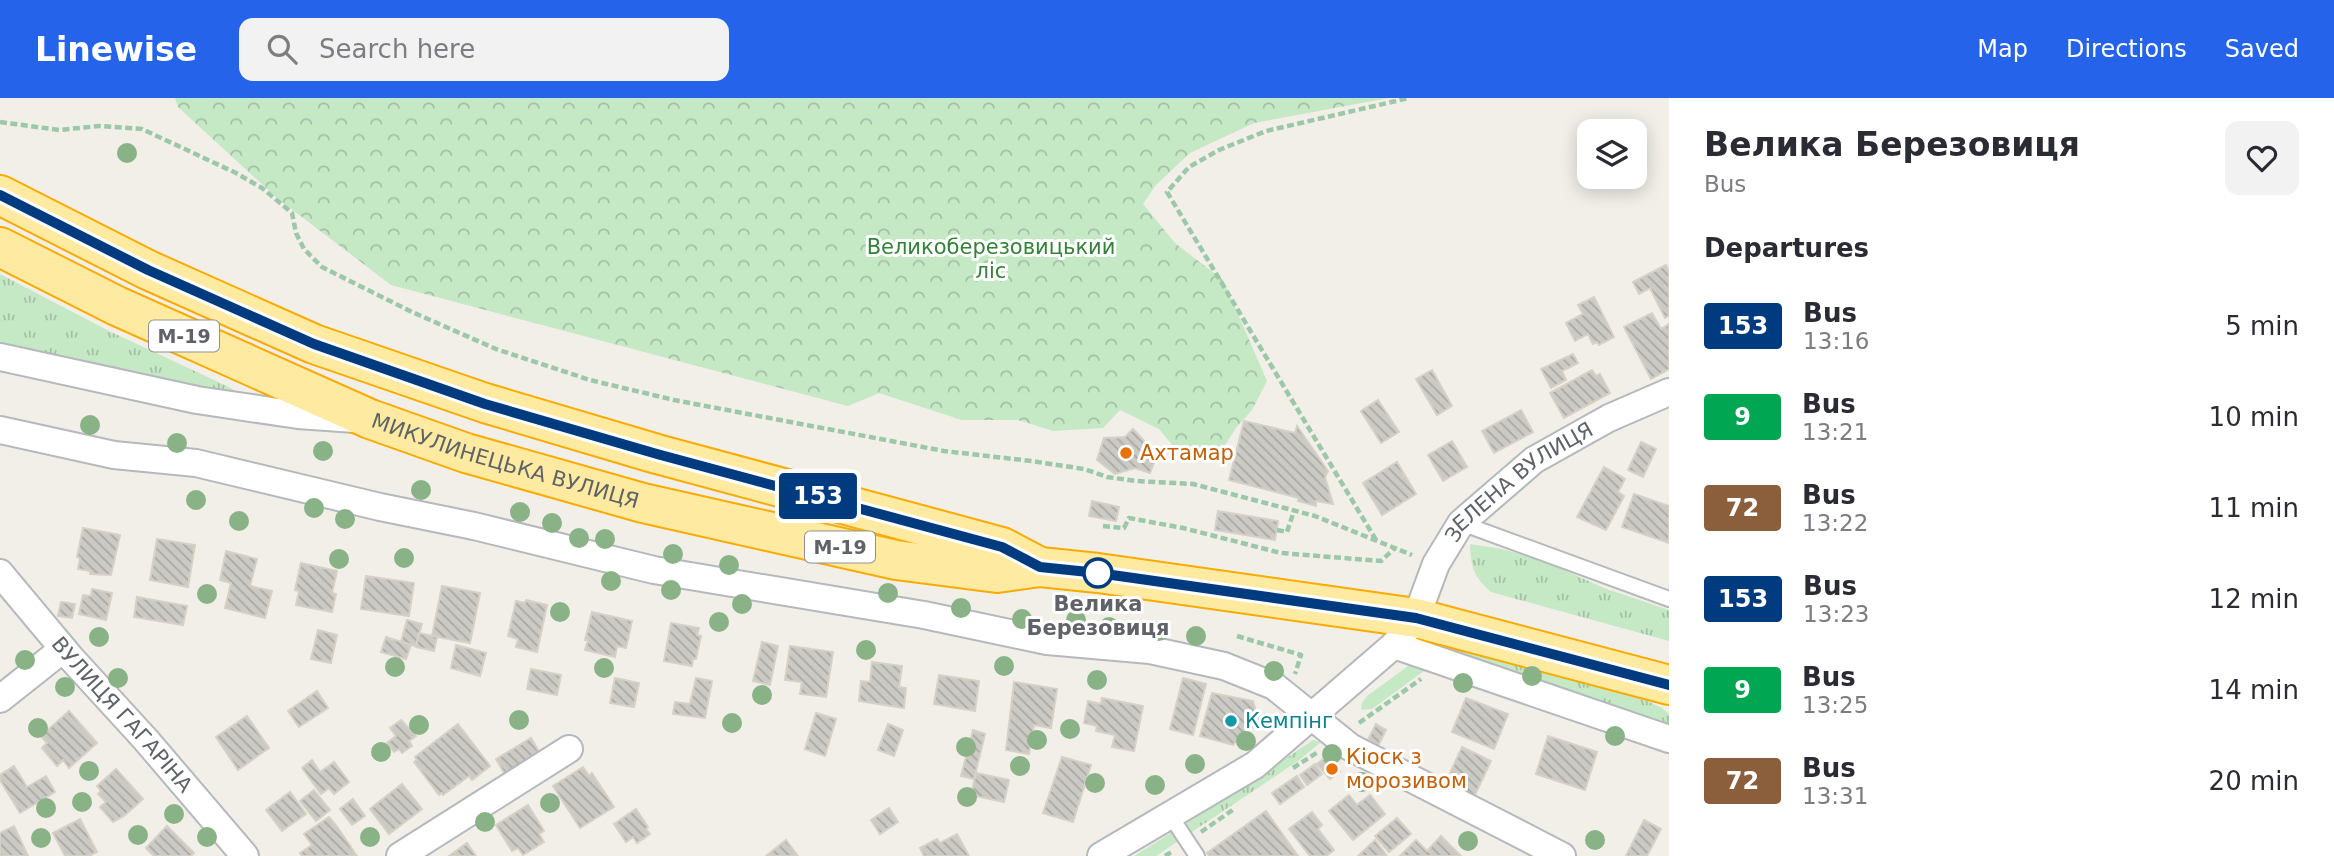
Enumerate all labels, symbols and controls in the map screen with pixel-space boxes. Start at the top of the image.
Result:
search box [239,18,729,81]
text: Linewise [35,30,197,69]
icon: search [263,30,301,68]
text: Search here [319,34,475,64]
text: Map [1977,35,2028,63]
text: Directions [2066,35,2187,63]
text: Saved [2225,35,2299,63]
map controls [1577,119,1647,189]
button: layers [1577,119,1647,189]
button: heart [2225,121,2299,195]
text: Велика Березовиця [1704,125,2080,164]
text: Bus [1704,171,1746,197]
text: Departures [1704,233,1869,263]
park label: Великоберезовицький ліс [867,235,1115,283]
text: Bus [1803,298,1857,328]
text: 5 min [2225,311,2299,341]
text: 153 [1718,312,1768,340]
road number: М-19 [149,320,219,352]
text: 13:16 [1803,328,1869,354]
text: Bus [1802,389,1856,419]
text: 10 min [2209,402,2299,432]
text: 9 [1734,403,1751,431]
street label: МИКУЛИНЕЦЬКА ВУЛИЦЯ [368,409,642,513]
street label: ЗЕЛЕНА ВУЛИЦЯ [1440,417,1597,546]
text: 13:21 [1802,419,1868,445]
place label: Ахтамар [1140,441,1234,465]
marker: Ахтамар [1118,445,1134,461]
line badge: 153 [778,473,858,519]
text: Bus [1802,480,1856,510]
text: 153 [793,482,843,510]
text: 11 min [2209,493,2299,523]
text: 72 [1726,494,1759,522]
text: 13:22 [1802,510,1868,536]
road number: М-19 [805,531,875,562]
marker: Велика Березовиця [1083,558,1113,588]
text: Bus [1803,571,1857,601]
text: 12 min [2209,584,2299,614]
text: 153 [1718,585,1768,613]
place label: Велика Березовиця [1026,592,1170,640]
text: 13:23 [1803,601,1869,627]
street label: ВУЛИЦЯ ГАГАРІНА [47,632,198,798]
text: Bus [1802,662,1856,692]
text: 14 min [2209,675,2299,705]
text: 9 [1734,676,1751,704]
text: 13:25 [1802,692,1868,718]
place label: Кемпінг [1245,709,1333,733]
marker: Кемпінг [1223,713,1239,729]
place label: Кіоск з морозивом [1346,745,1467,793]
text: Bus [1802,753,1856,783]
marker: Кіоск з морозивом [1324,761,1340,777]
text: 20 min [2209,766,2299,796]
text: 72 [1726,767,1759,795]
text: 13:31 [1802,783,1868,809]

